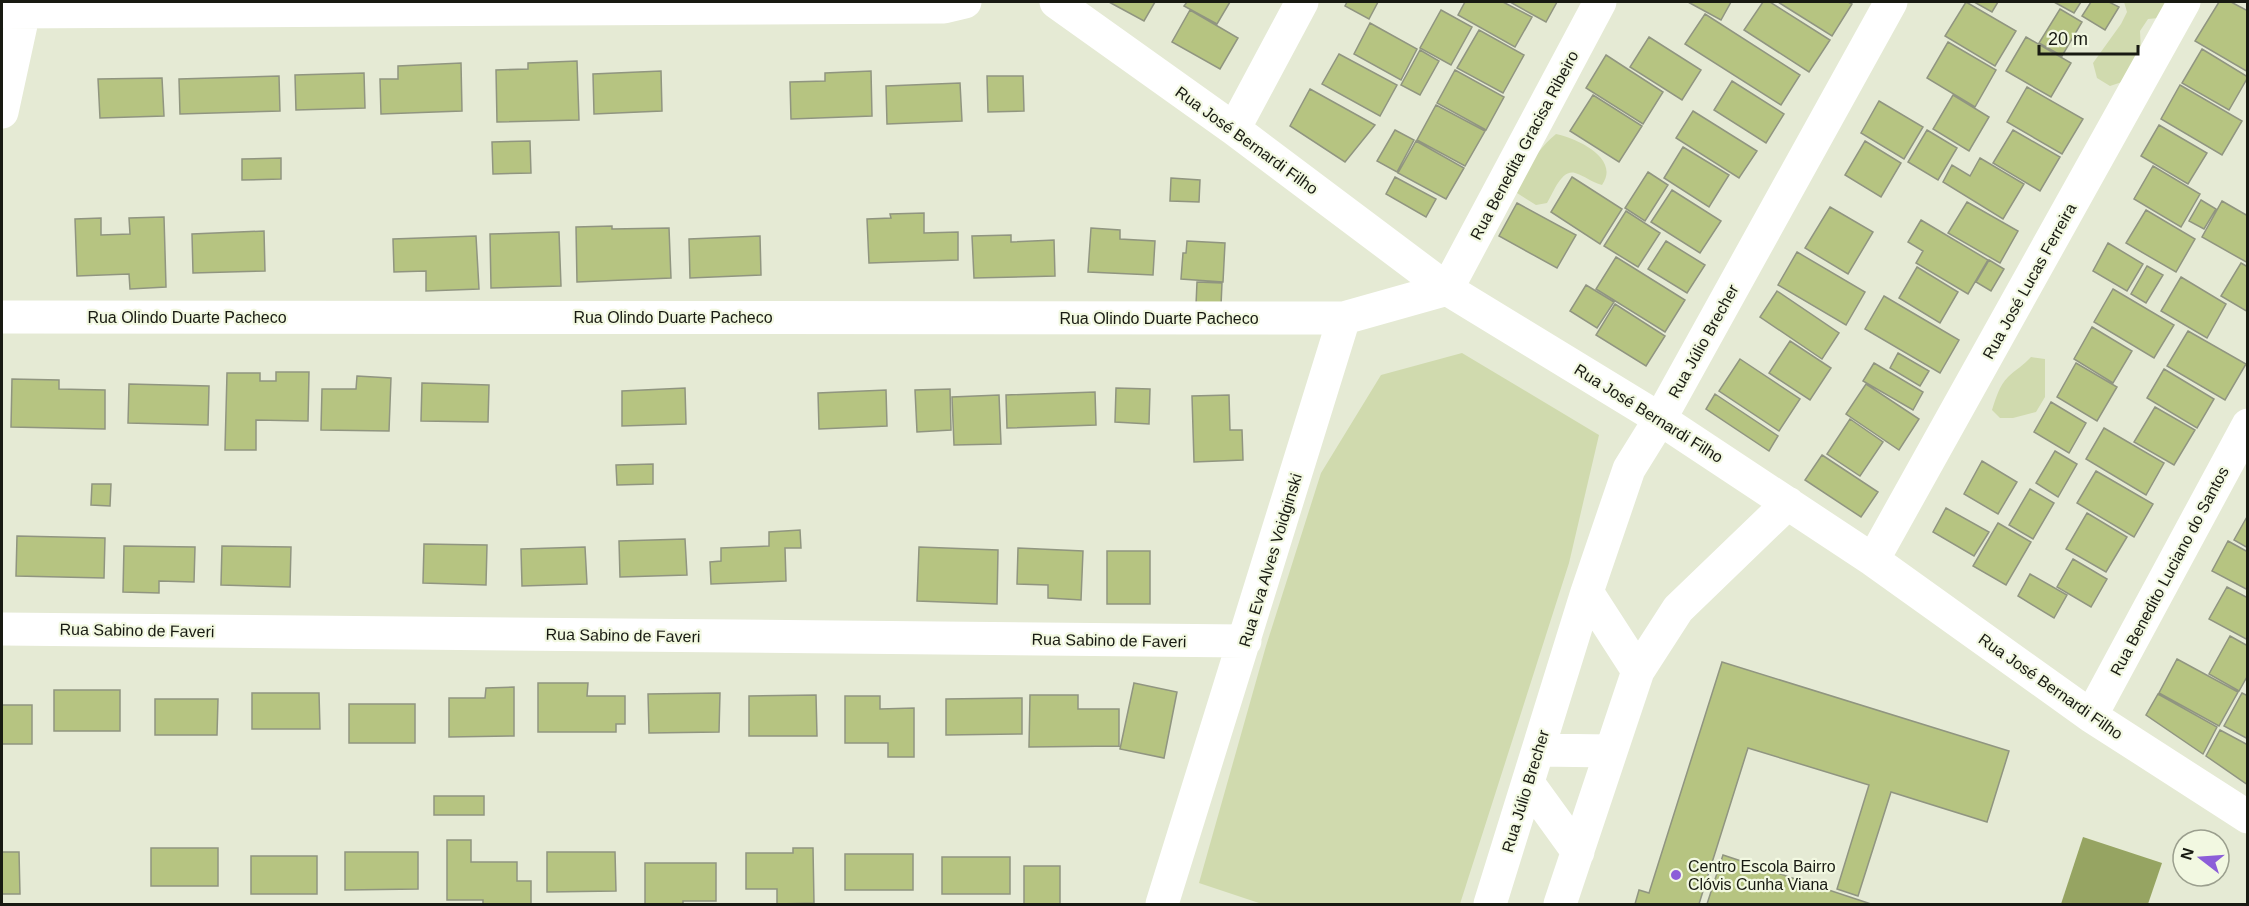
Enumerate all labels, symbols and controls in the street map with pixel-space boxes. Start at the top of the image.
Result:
scale bar [2039,18,2138,56]
text: 20 m [2048,29,2088,49]
street label: Rua Benedita Gracisa Ribeiro [1467,48,1582,243]
street label: Rua José Bernardi Filho [1172,83,1321,198]
street label: Rua José Lucas Ferreira [1980,200,2079,362]
street label: Rua Júlio Brecher [1665,281,1742,401]
street label: Rua Olindo Duarte Pacheco [87,309,287,326]
street label: Rua Olindo Duarte Pacheco [573,309,773,326]
street label: Rua Olindo Duarte Pacheco [1059,310,1259,327]
street label: Rua José Bernardi Filho [1571,361,1726,466]
street label: Rua Benedito Luciano do Santos [2107,464,2232,679]
street label: Rua Eva Alves Voidginski [1236,471,1305,649]
street label: Rua Sabino de Faveri [59,621,215,640]
street label: Rua Sabino de Faveri [545,626,701,645]
street label: Rua José Bernardi Filho [1976,630,2126,743]
street label: Rua Sabino de Faveri [1031,631,1187,650]
street label: Rua Júlio Brecher [1499,727,1552,854]
north arrow [2171,828,2231,888]
text: N [2177,846,2197,862]
place label: Centro Escola Bairro Clóvis Cunha Viana [1688,858,1836,893]
marker: Centro Escola Bairro Clóvis Cunha Viana [1669,868,1683,882]

